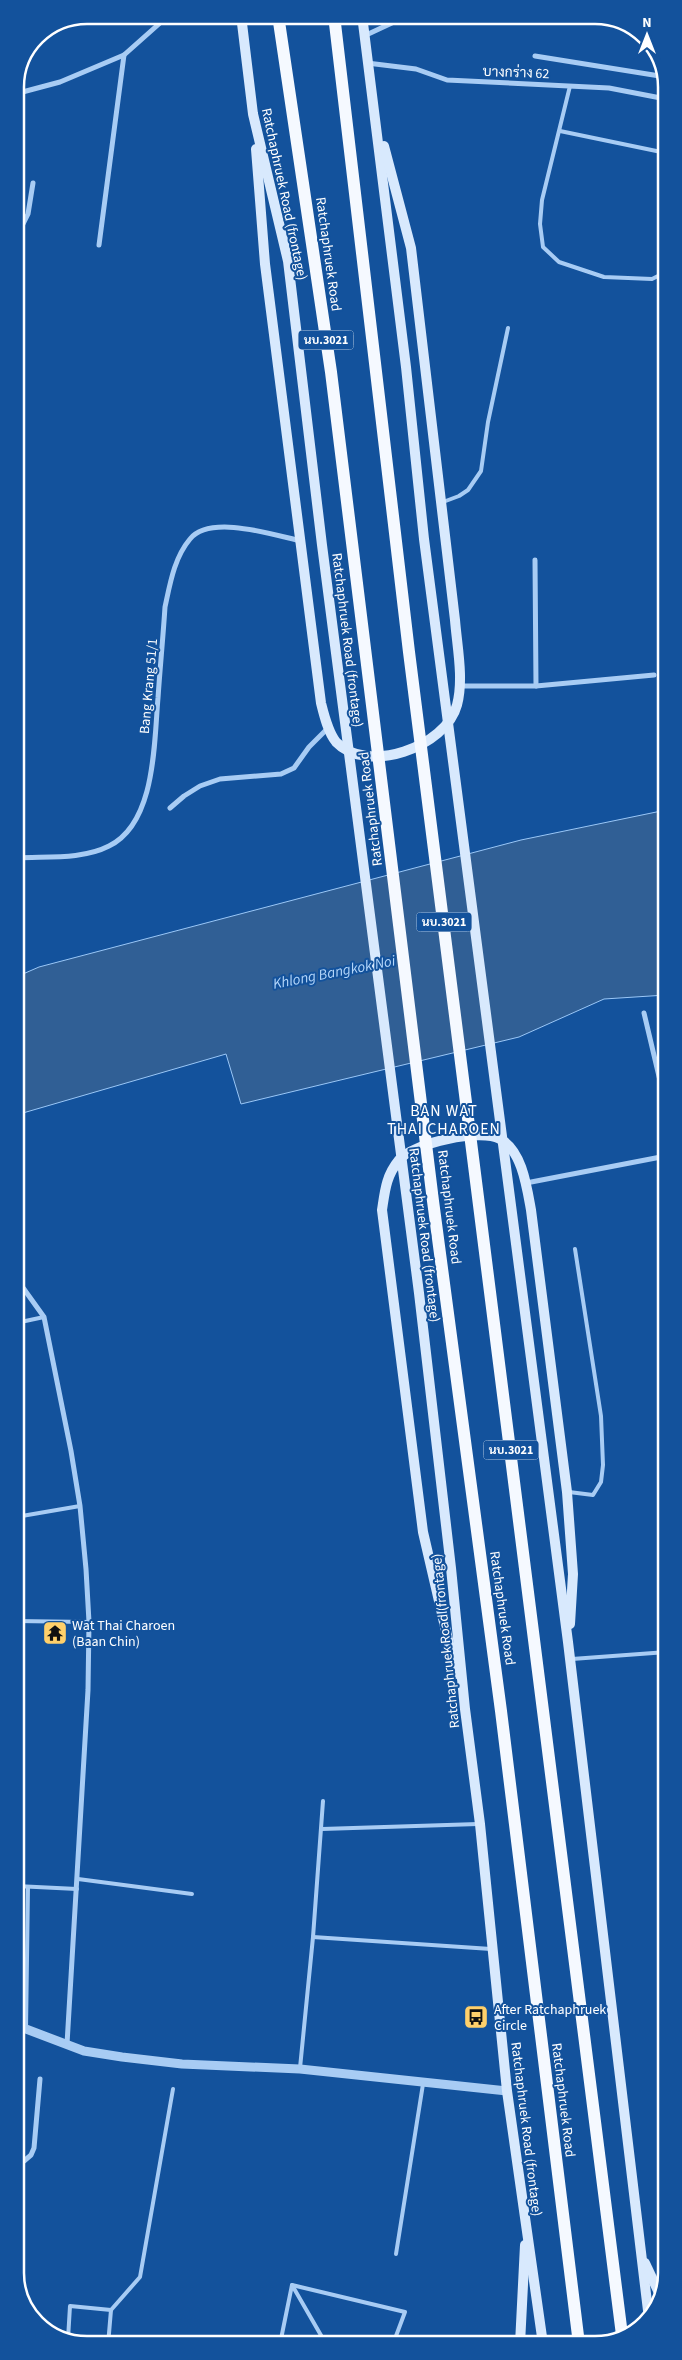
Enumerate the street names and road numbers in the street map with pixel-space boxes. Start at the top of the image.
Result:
street label: บางกร่าง 62 [482,62,550,84]
street label: Ratchaphruek Road (frontage) [256,106,312,282]
street label: Ratchaphruek Road [310,196,346,312]
road number: นบ.3021 [298,330,354,350]
street label: Ratchaphruek Road (frontage) [326,552,368,728]
street label: Bang Krang 51/1 [135,637,163,735]
street label: Ratchaphruek Road [354,751,388,867]
road number: นบ.3021 [416,912,472,932]
street label: Ratchaphruek Road (frontage) [403,1147,445,1323]
street label: Ratchaphruek Road [432,1149,466,1265]
road number: นบ.3021 [484,1440,538,1460]
street label: Ratchaphruek Road [484,1550,520,1666]
street label: Ratchaphruek Road (frontage) [427,1553,465,1729]
street label: Ratchaphruek Road (frontage) [505,2041,547,2217]
street label: Ratchaphruek Road [546,2042,580,2158]

